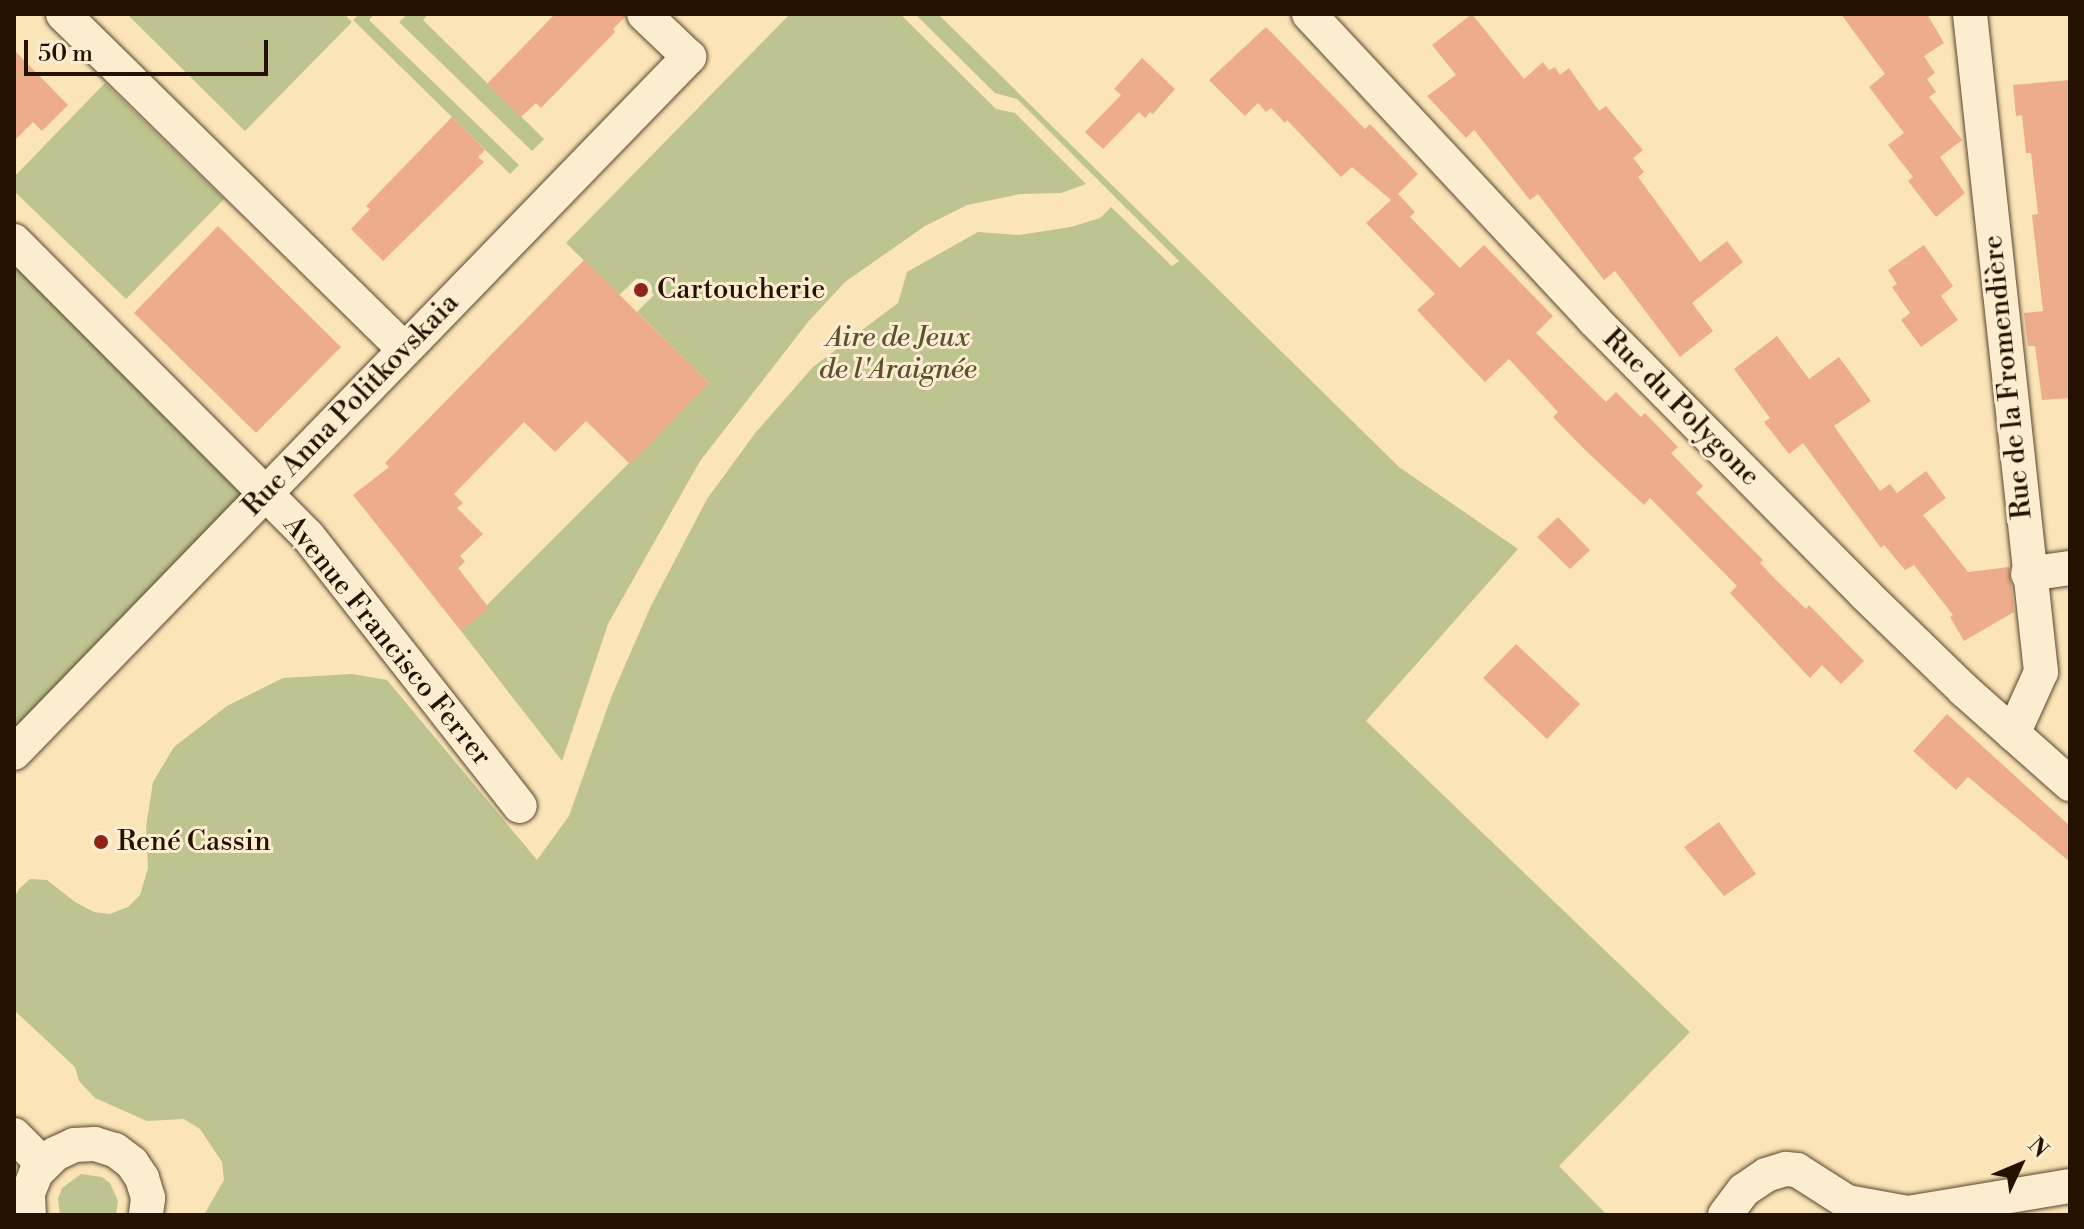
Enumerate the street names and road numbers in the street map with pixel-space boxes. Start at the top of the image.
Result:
street label: Rue de la Fromendière [1976,233,2040,521]
street label: Rue Anna Politkovskaia [236,287,466,523]
street label: Rue du Polygone [1595,322,1767,494]
street label: Avenue Francisco Ferrer [276,509,498,773]

